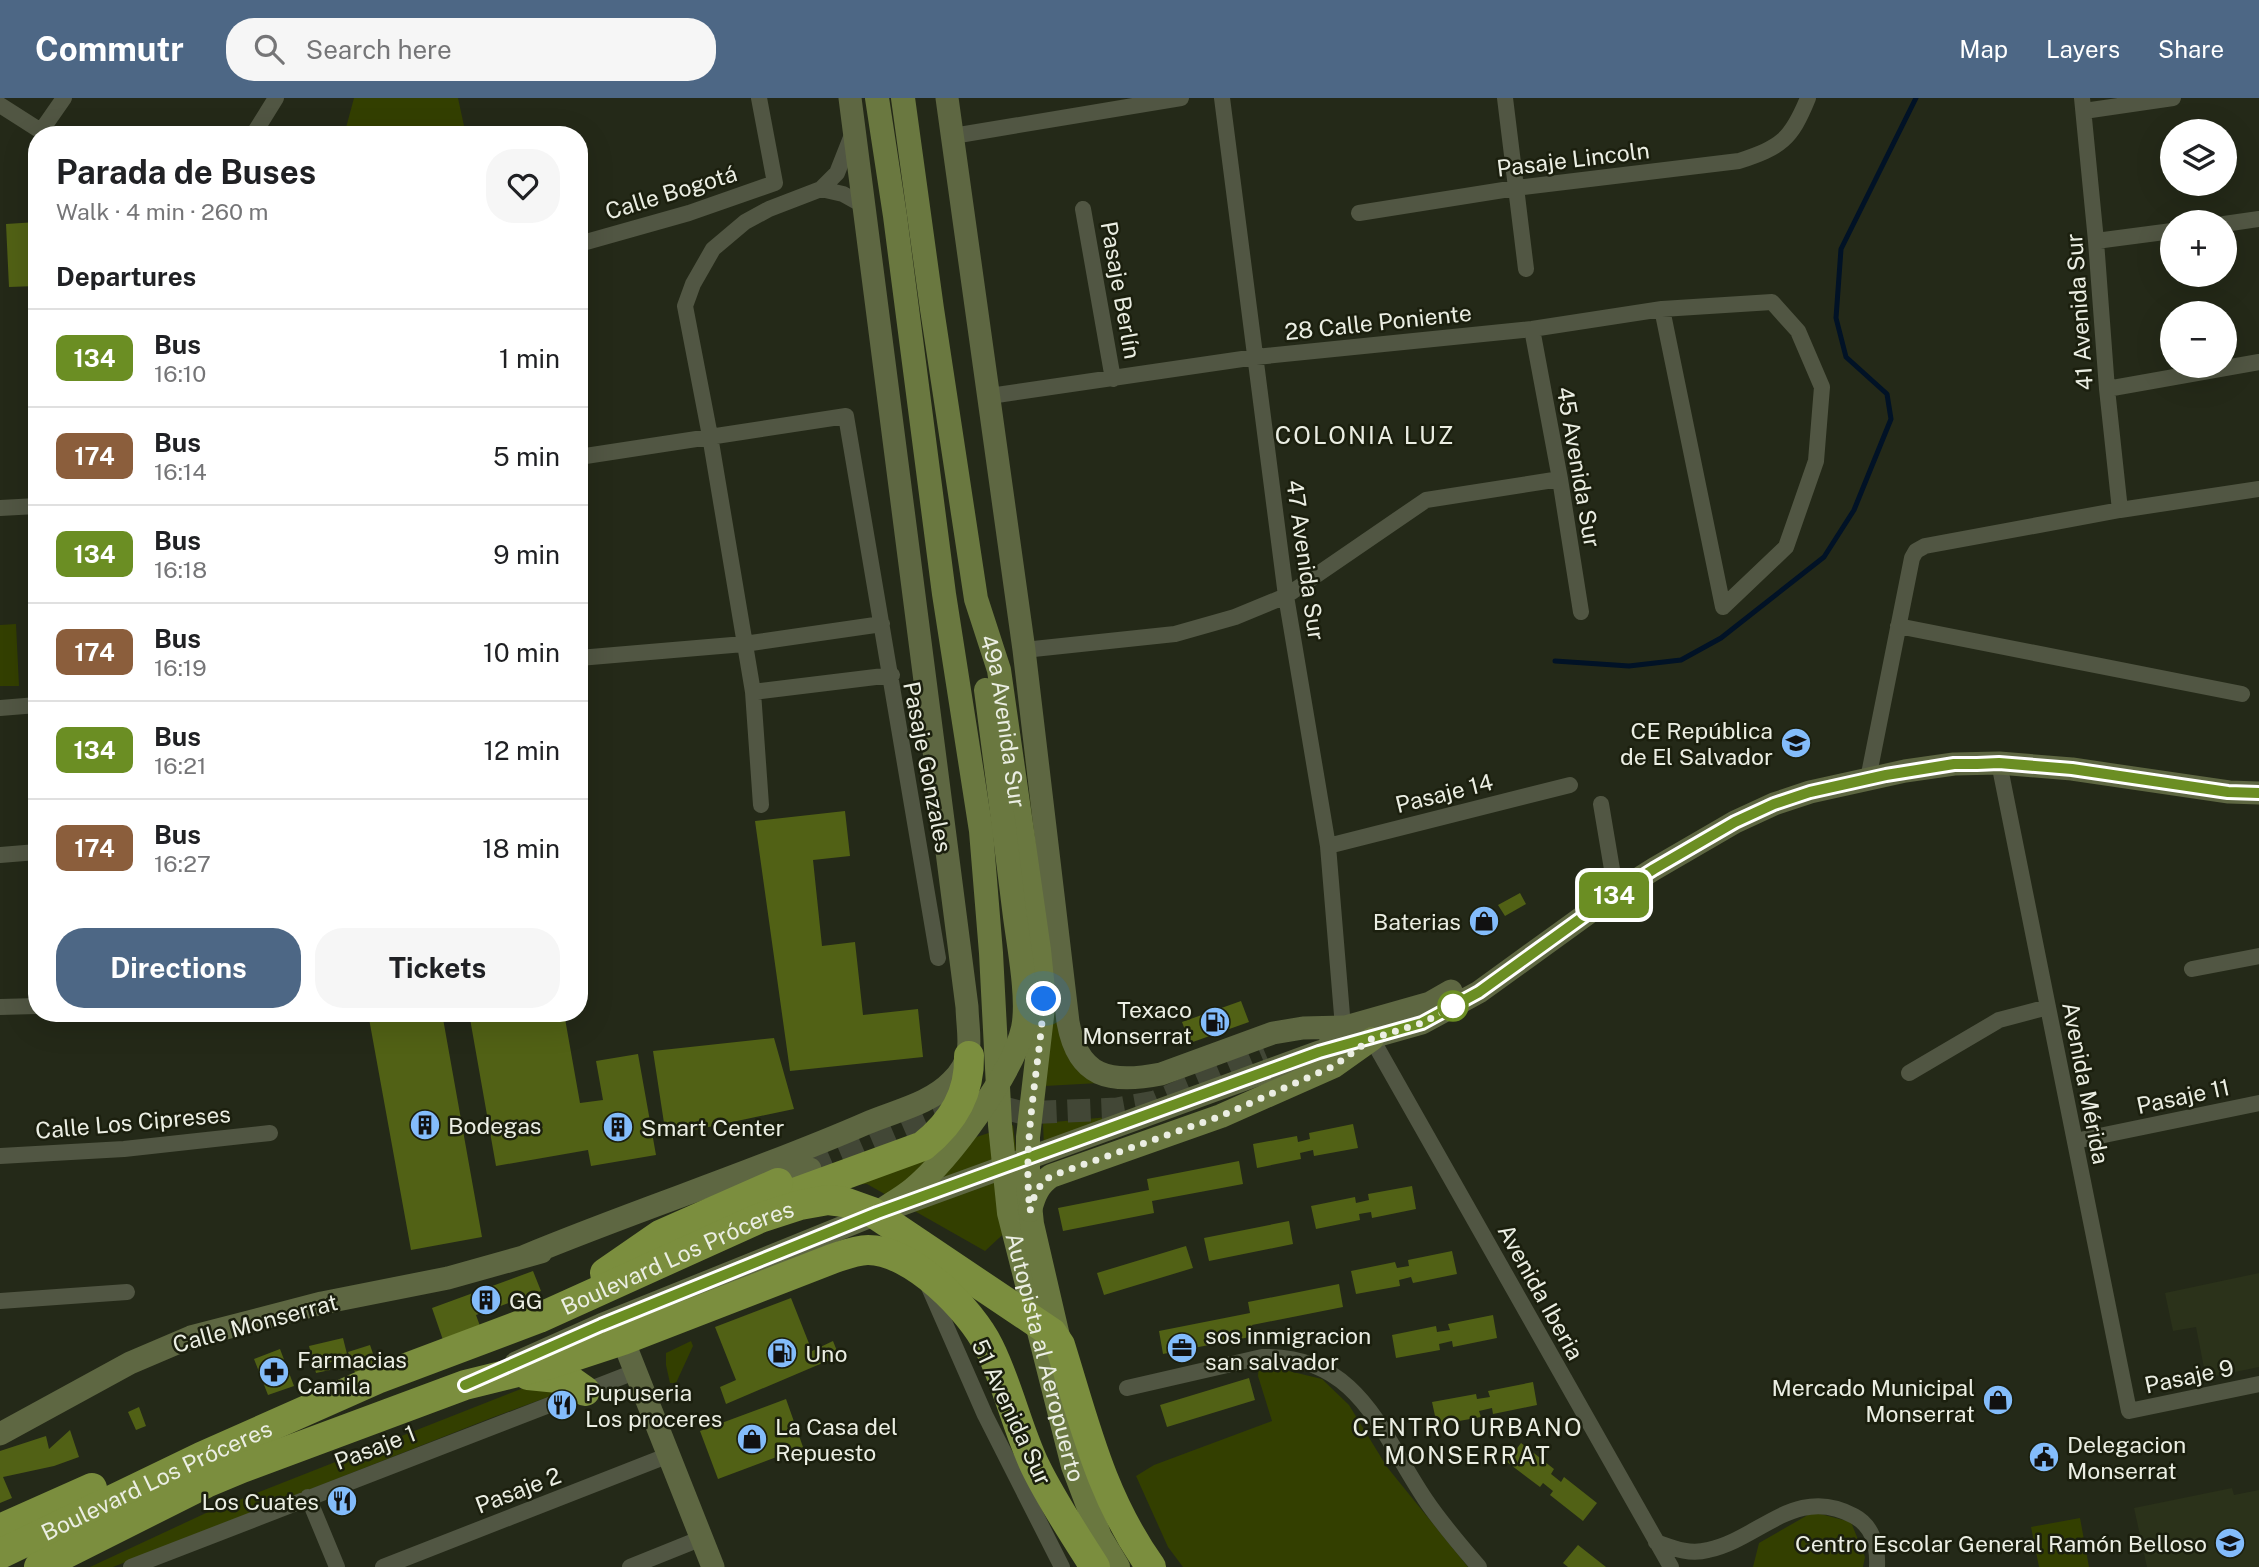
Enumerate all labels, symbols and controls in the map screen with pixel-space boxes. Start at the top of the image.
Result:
search box [226,18,716,81]
text: Commutr [35,30,184,68]
icon: search [250,30,288,68]
text: Search here [306,34,452,65]
text: Map [1959,35,2008,63]
text: Layers [2046,35,2120,63]
text: Share [2158,35,2224,63]
map controls [2160,119,2237,378]
button: layers [2160,119,2237,196]
street label: Pasaje Lincoln [1495,136,1651,182]
button: heart [486,149,560,223]
text: Parada de Buses [56,153,316,191]
street label: Calle Bogotá [602,159,740,225]
text: Walk · 4 min · 260 m [56,198,269,225]
button: + [2160,210,2237,287]
street label: Pasaje Berlín [1096,219,1146,361]
street label: 41 Avenida Sur [2060,232,2098,392]
text: Departures [56,261,196,292]
street label: 28 Calle Poniente [1283,299,1473,345]
button: − [2160,301,2237,378]
text: Bus [154,329,201,360]
text: 1 min [499,343,560,374]
text: 134 [74,344,115,372]
text: 16:10 [154,360,206,387]
street label: 45 Avenida Sur [1552,384,1606,550]
district label: COLONIA LUZ [1275,421,1455,449]
text: Bus [154,427,201,458]
text: 5 min [493,441,560,472]
text: 174 [74,442,115,470]
text: 16:14 [154,458,207,485]
street label: 47 Avenida Sur [1281,478,1331,642]
text: Bus [154,525,201,556]
text: 9 min [493,539,560,570]
text: 134 [74,540,115,568]
text: 16:18 [154,556,207,583]
text: Bus [154,623,201,654]
street label: 49a Avenida Sur [975,631,1032,809]
text: 10 min [483,637,560,668]
text: 174 [74,638,115,666]
text: 16:19 [154,654,207,681]
street label: Pasaje Gonzales [898,679,958,855]
place label: CE República de El Salvador [1620,717,1773,770]
text: Bus [154,721,201,752]
school or university icon: CE República de El Salvador [1779,726,1813,760]
text: 12 min [484,735,560,766]
text: 134 [74,736,115,764]
text: 16:21 [154,752,206,779]
street label: Pasaje 14 [1392,768,1496,818]
text: Bus [154,819,201,850]
text: 18 min [482,833,560,864]
text: 174 [74,834,115,862]
text: 16:27 [154,850,211,877]
line badge: 134 [1574,872,1654,918]
text: 134 [1593,881,1635,909]
shop icon: Baterias [1467,904,1501,938]
place label: Baterias [1373,908,1461,935]
button: Directions [56,928,301,1008]
button: Tickets [315,928,560,1008]
your location [1026,981,1061,1016]
unlabelled marker [1438,991,1468,1021]
place label: Texaco Monserrat [1082,996,1192,1049]
street label: Avenida Mérida [2057,1000,2115,1166]
fuel station icon: Texaco Monserrat [1198,1005,1232,1039]
street label: Pasaje 11 [2134,1073,2232,1119]
street label: Calle Los Cipreses [34,1100,232,1144]
building icon: Bodegas [408,1108,442,1142]
building icon: Smart Center [601,1110,635,1144]
place label: Bodegas [448,1112,541,1139]
place label: Smart Center [641,1114,784,1141]
street label: Boulevard Los Próceres [557,1195,797,1320]
street label: Avenida Iberia [1493,1219,1589,1365]
street label: Autopista al Aeropuerto [1001,1230,1091,1485]
building icon: GG [469,1283,503,1317]
place label: GG [509,1287,543,1314]
street label: Calle Monserrat [170,1288,340,1358]
place label: sos inmigracion san salvador [1205,1322,1371,1375]
office icon: sos inmigracion san salvador [1165,1331,1199,1365]
street label: 51 Avenida Sur [966,1335,1058,1489]
fuel station icon: Uno [765,1336,799,1370]
place label: Uno [805,1340,847,1367]
place label: Farmacias Camila [297,1346,407,1399]
street label: Pasaje 9 [2142,1353,2236,1399]
pharmacy icon: Farmacias Camila [257,1355,291,1389]
place label: Mercado Municipal Monserrat [1771,1374,1975,1427]
place label: Pupuseria Los proceres [585,1379,722,1432]
shop icon: Mercado Municipal Monserrat [1981,1383,2015,1417]
restaurant icon: Pupuseria Los proceres [545,1388,579,1422]
place label: La Casa del Repuesto [775,1413,898,1466]
district label: CENTRO URBANO MONSERRAT [1352,1413,1584,1469]
street label: Boulevard Los Próceres [37,1414,276,1546]
street label: Pasaje 1 [330,1419,420,1475]
shop icon: La Casa del Repuesto [735,1422,769,1456]
place label: Delegacion Monserrat [2067,1431,2186,1484]
public building icon: Delegacion Monserrat [2027,1440,2061,1474]
street label: Pasaje 2 [471,1461,565,1519]
restaurant icon: Los Cuates [325,1484,359,1518]
place label: Los Cuates [201,1488,319,1515]
school or university icon: Centro Escolar General Ramón Belloso [2213,1526,2247,1560]
place label: Centro Escolar General Ramón Belloso [1795,1530,2207,1557]

